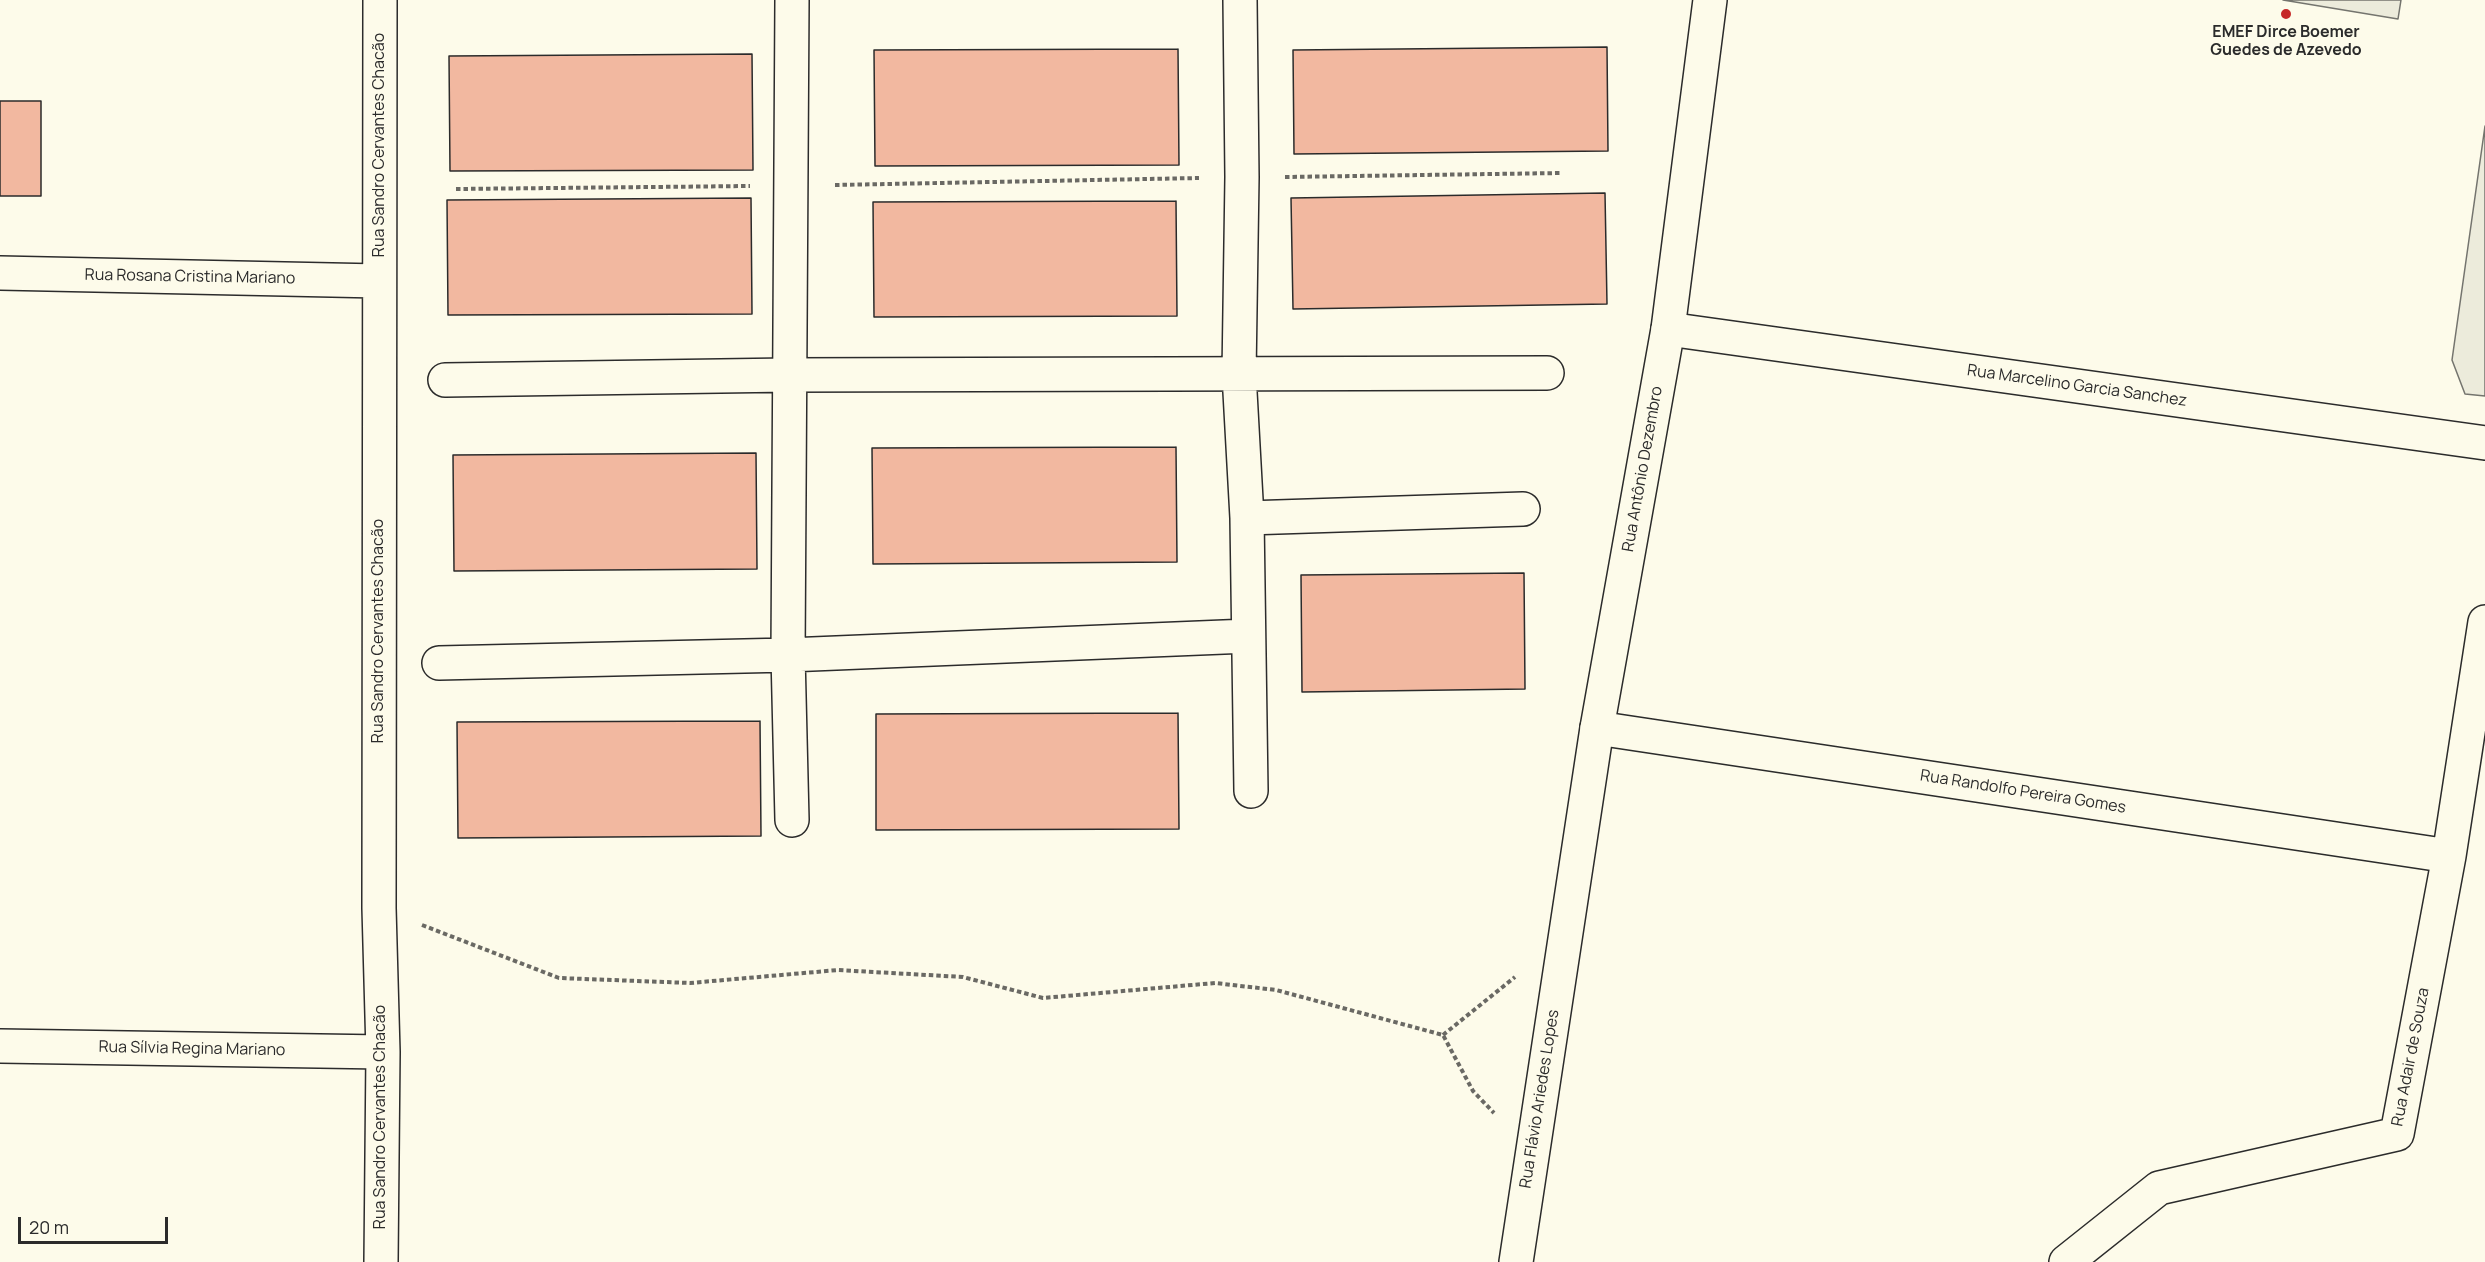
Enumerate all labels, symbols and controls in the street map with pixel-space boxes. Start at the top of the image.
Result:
marker: EMEF Dirce Boemer Guedes de Azevedo [2279,7,2293,21]
place label: EMEF Dirce Boemer Guedes de Azevedo [2210,23,2362,61]
street label: Rua Sandro Cervantes Chacão [370,33,390,257]
street label: Rua Rosana Cristina Mariano [84,266,296,288]
street label: Rua Marcelino Garcia Sanchez [1966,361,2188,411]
street label: Rua Antônio Dezembro [1619,385,1667,553]
street label: Rua Sandro Cervantes Chacão [369,519,389,743]
street label: Rua Randolfo Pereira Gomes [1919,766,2127,818]
street label: Rua Adair de Souza [2388,986,2434,1128]
street label: Rua Sandro Cervantes Chacão [371,1005,391,1229]
street label: Rua Flávio Ariedes Lopes [1516,1008,1564,1190]
street label: Rua Sílvia Regina Mariano [98,1038,286,1060]
scale bar [21,1205,171,1243]
text: 20 m [29,1215,69,1239]

